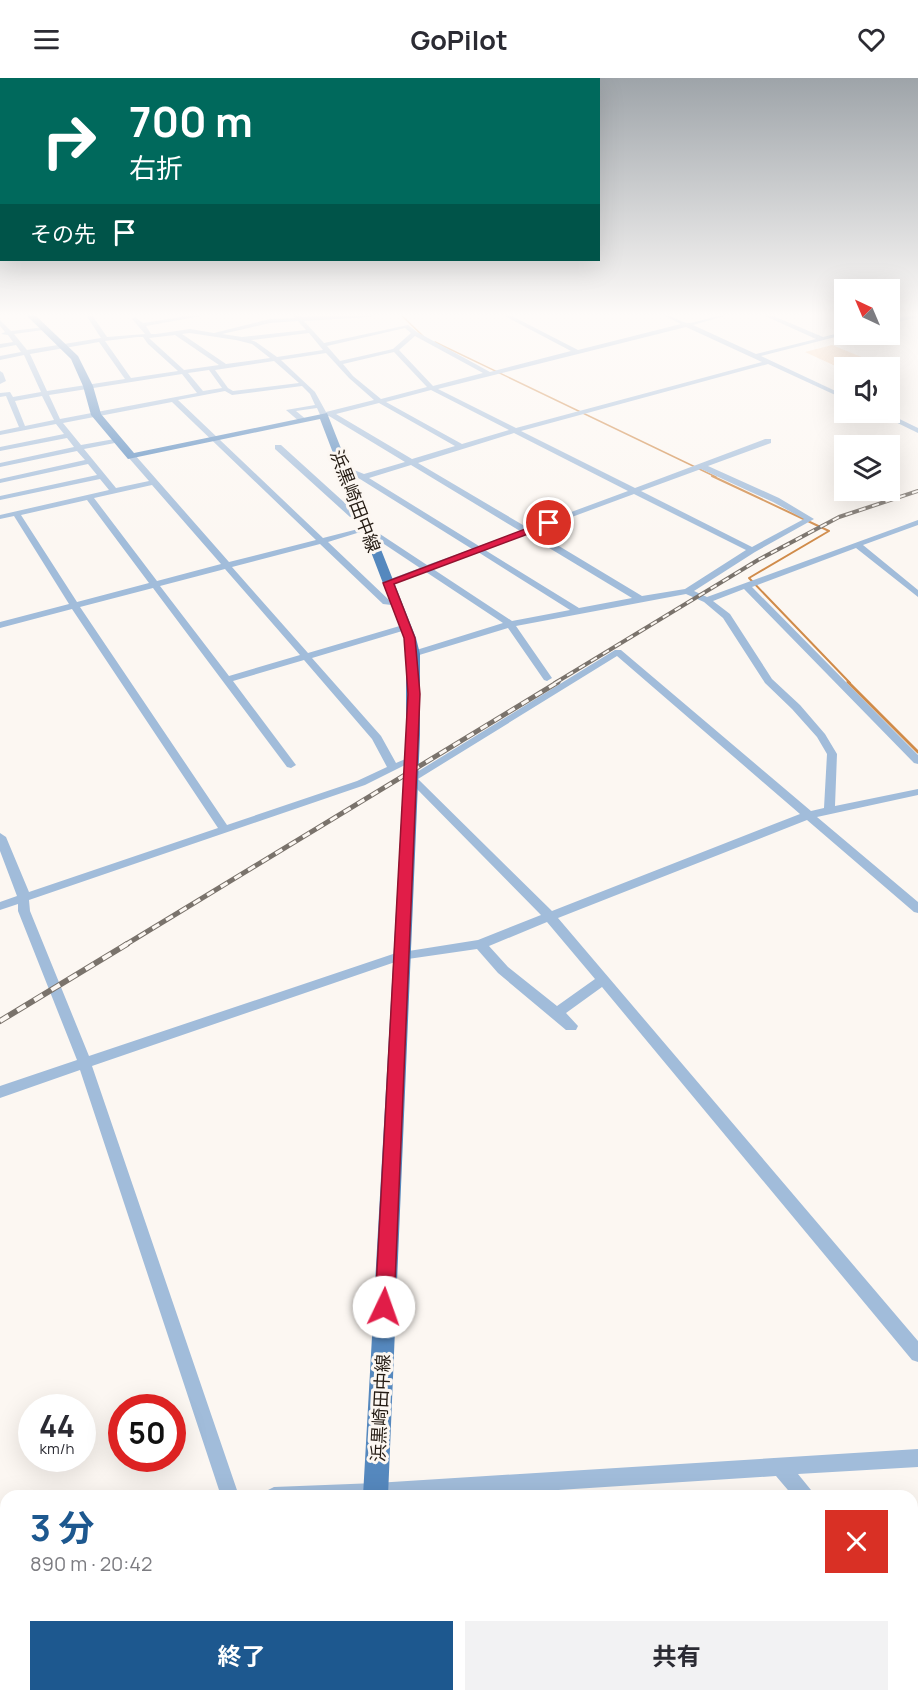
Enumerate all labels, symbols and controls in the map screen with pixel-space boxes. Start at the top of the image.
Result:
text: GoPilot [410,21,508,58]
icon: menu [30,23,63,56]
icon: heart [855,23,888,56]
text: 700 m [129,92,253,150]
icon: right [30,102,108,180]
text: 右折 [129,149,183,186]
icon: arrive [108,216,141,249]
text: その先 [30,219,96,249]
north arrow [834,279,900,345]
map controls [834,279,900,501]
button: sound [834,357,900,423]
button: layers [834,435,900,501]
street label: 浜黒崎田中線 [325,446,387,556]
pin [523,497,574,548]
icon: arrive [532,506,565,539]
position arrow [352,1275,416,1339]
street label: 浜黒崎田中線 [365,1353,395,1463]
speed limit sign: 50 [108,1394,186,1472]
text: 44 [39,1405,75,1446]
text: km/h [40,1438,74,1459]
text: 3 分 [30,1503,94,1552]
button: close [825,1510,888,1573]
text: 890 m · 20:42 [30,1550,152,1577]
button: 終了 [30,1621,453,1690]
button: 共有 [465,1621,888,1690]

